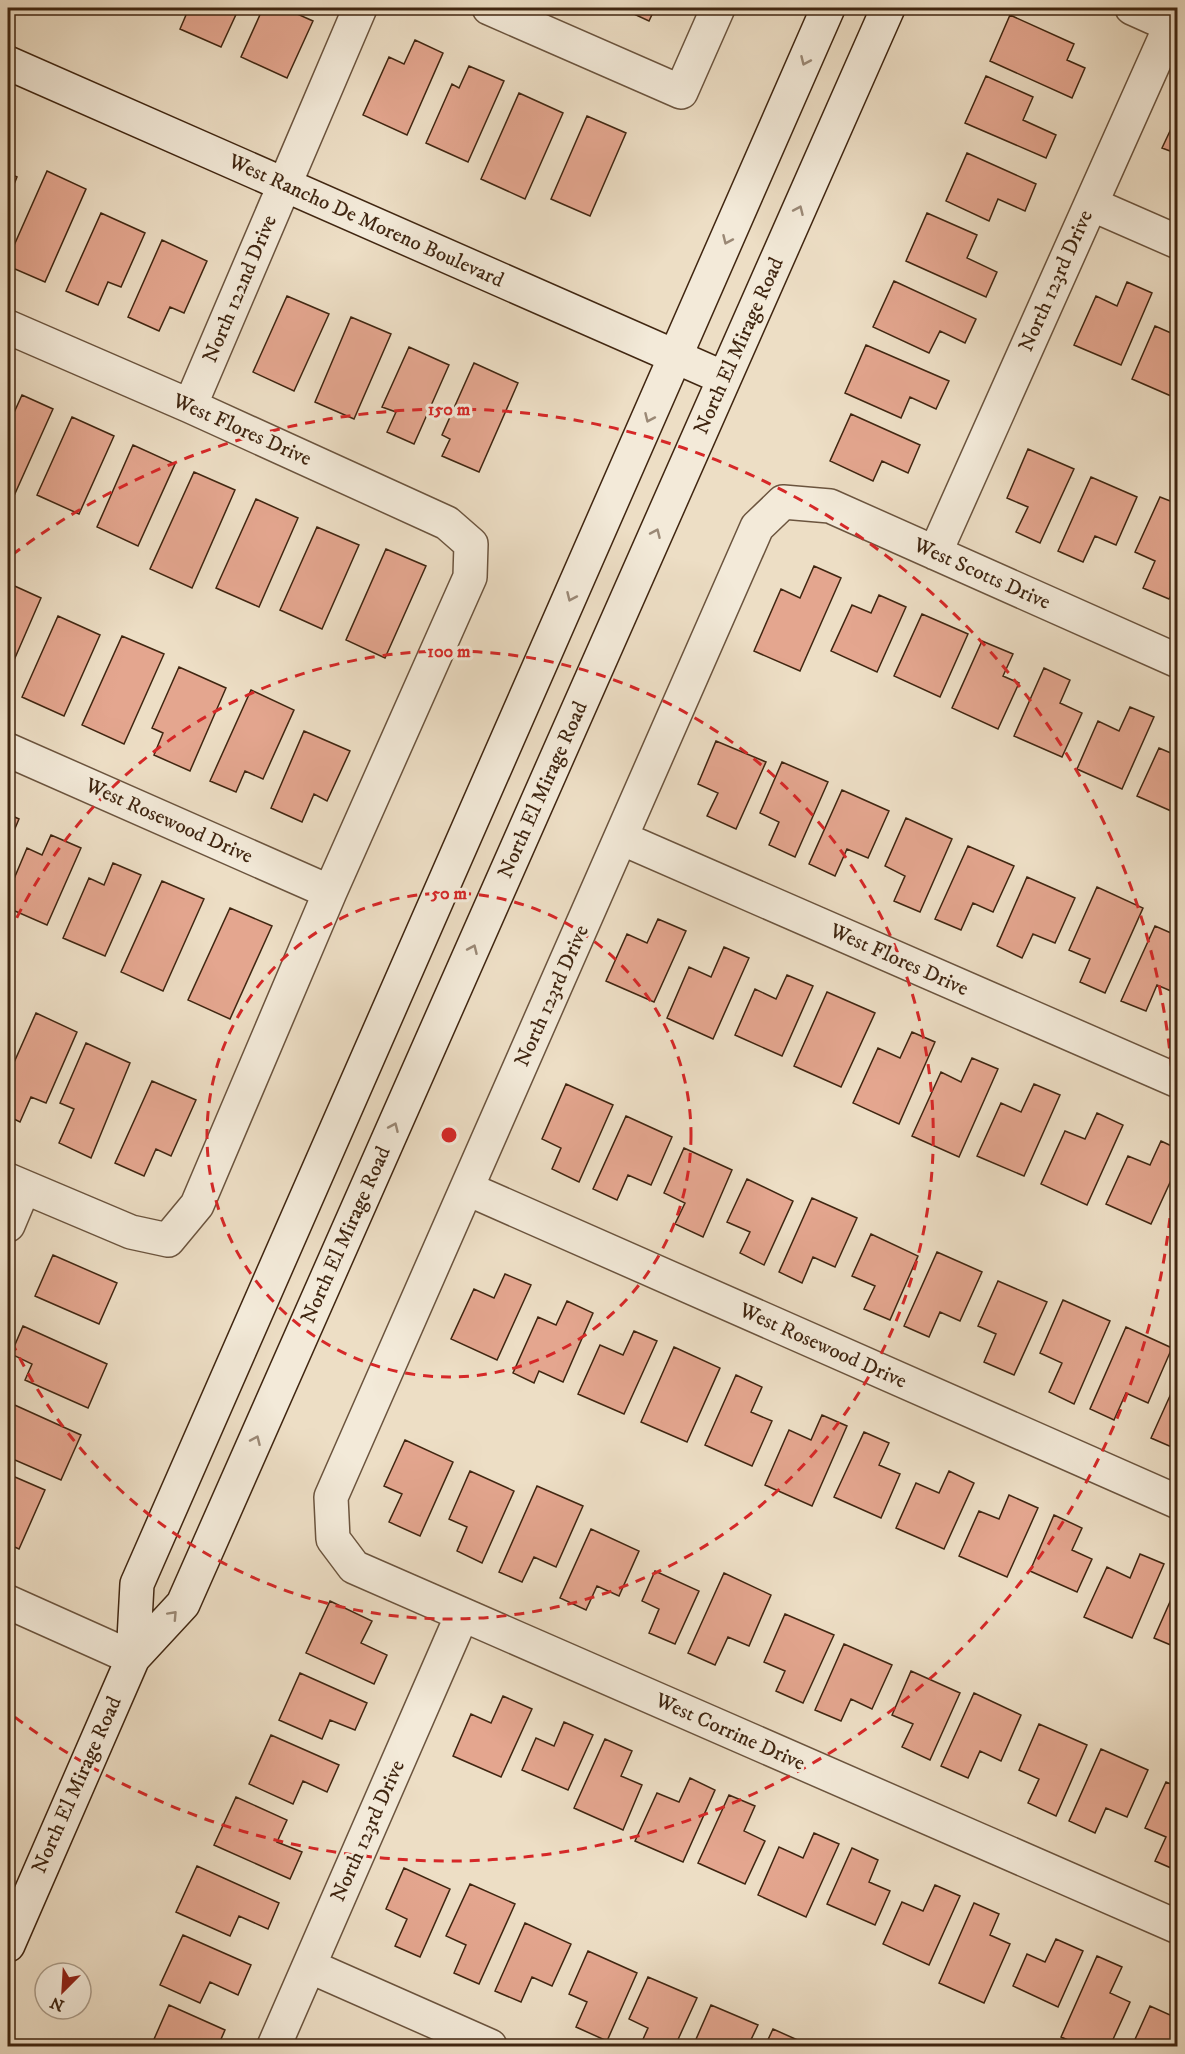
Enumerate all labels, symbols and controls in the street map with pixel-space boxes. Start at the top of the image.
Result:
one-way arrow [800,55,812,66]
street label: West Rancho De Moreno Boulevard [223,148,508,294]
one-way arrow [792,205,804,216]
street label: North 123rd Drive [1013,206,1099,356]
street label: North 122nd Drive [197,211,283,367]
one-way arrow [722,233,734,244]
street label: North El Mirage Road [688,253,790,439]
street label: West Flores Drive [168,387,316,472]
text: 150 m [428,399,471,421]
one-way arrow [644,412,656,423]
one-way arrow [649,529,661,540]
street label: West Scotts Drive [909,532,1055,616]
one-way arrow [566,591,578,602]
text: 100 m [427,641,471,663]
street label: North El Mirage Road [492,697,594,883]
street label: West Rosewood Drive [80,772,257,870]
text: 50 m [430,883,467,905]
street label: West Flores Drive [825,917,973,1002]
street label: North 123rd Drive [509,921,595,1071]
one-way arrow [465,944,477,955]
one-way arrow [387,1122,399,1133]
centre of rings [439,1125,459,1145]
street label: North El Mirage Road [295,1142,397,1328]
street label: West Rosewood Drive [734,1297,911,1395]
one-way arrow [248,1435,260,1446]
one-way arrow [165,1612,176,1623]
street label: West Corrine Drive [650,1687,809,1777]
street label: North El Mirage Road [26,1692,128,1878]
street label: North 123rd Drive [325,1756,411,1906]
north arrow [33,1961,93,2021]
text: N [47,1992,67,2016]

